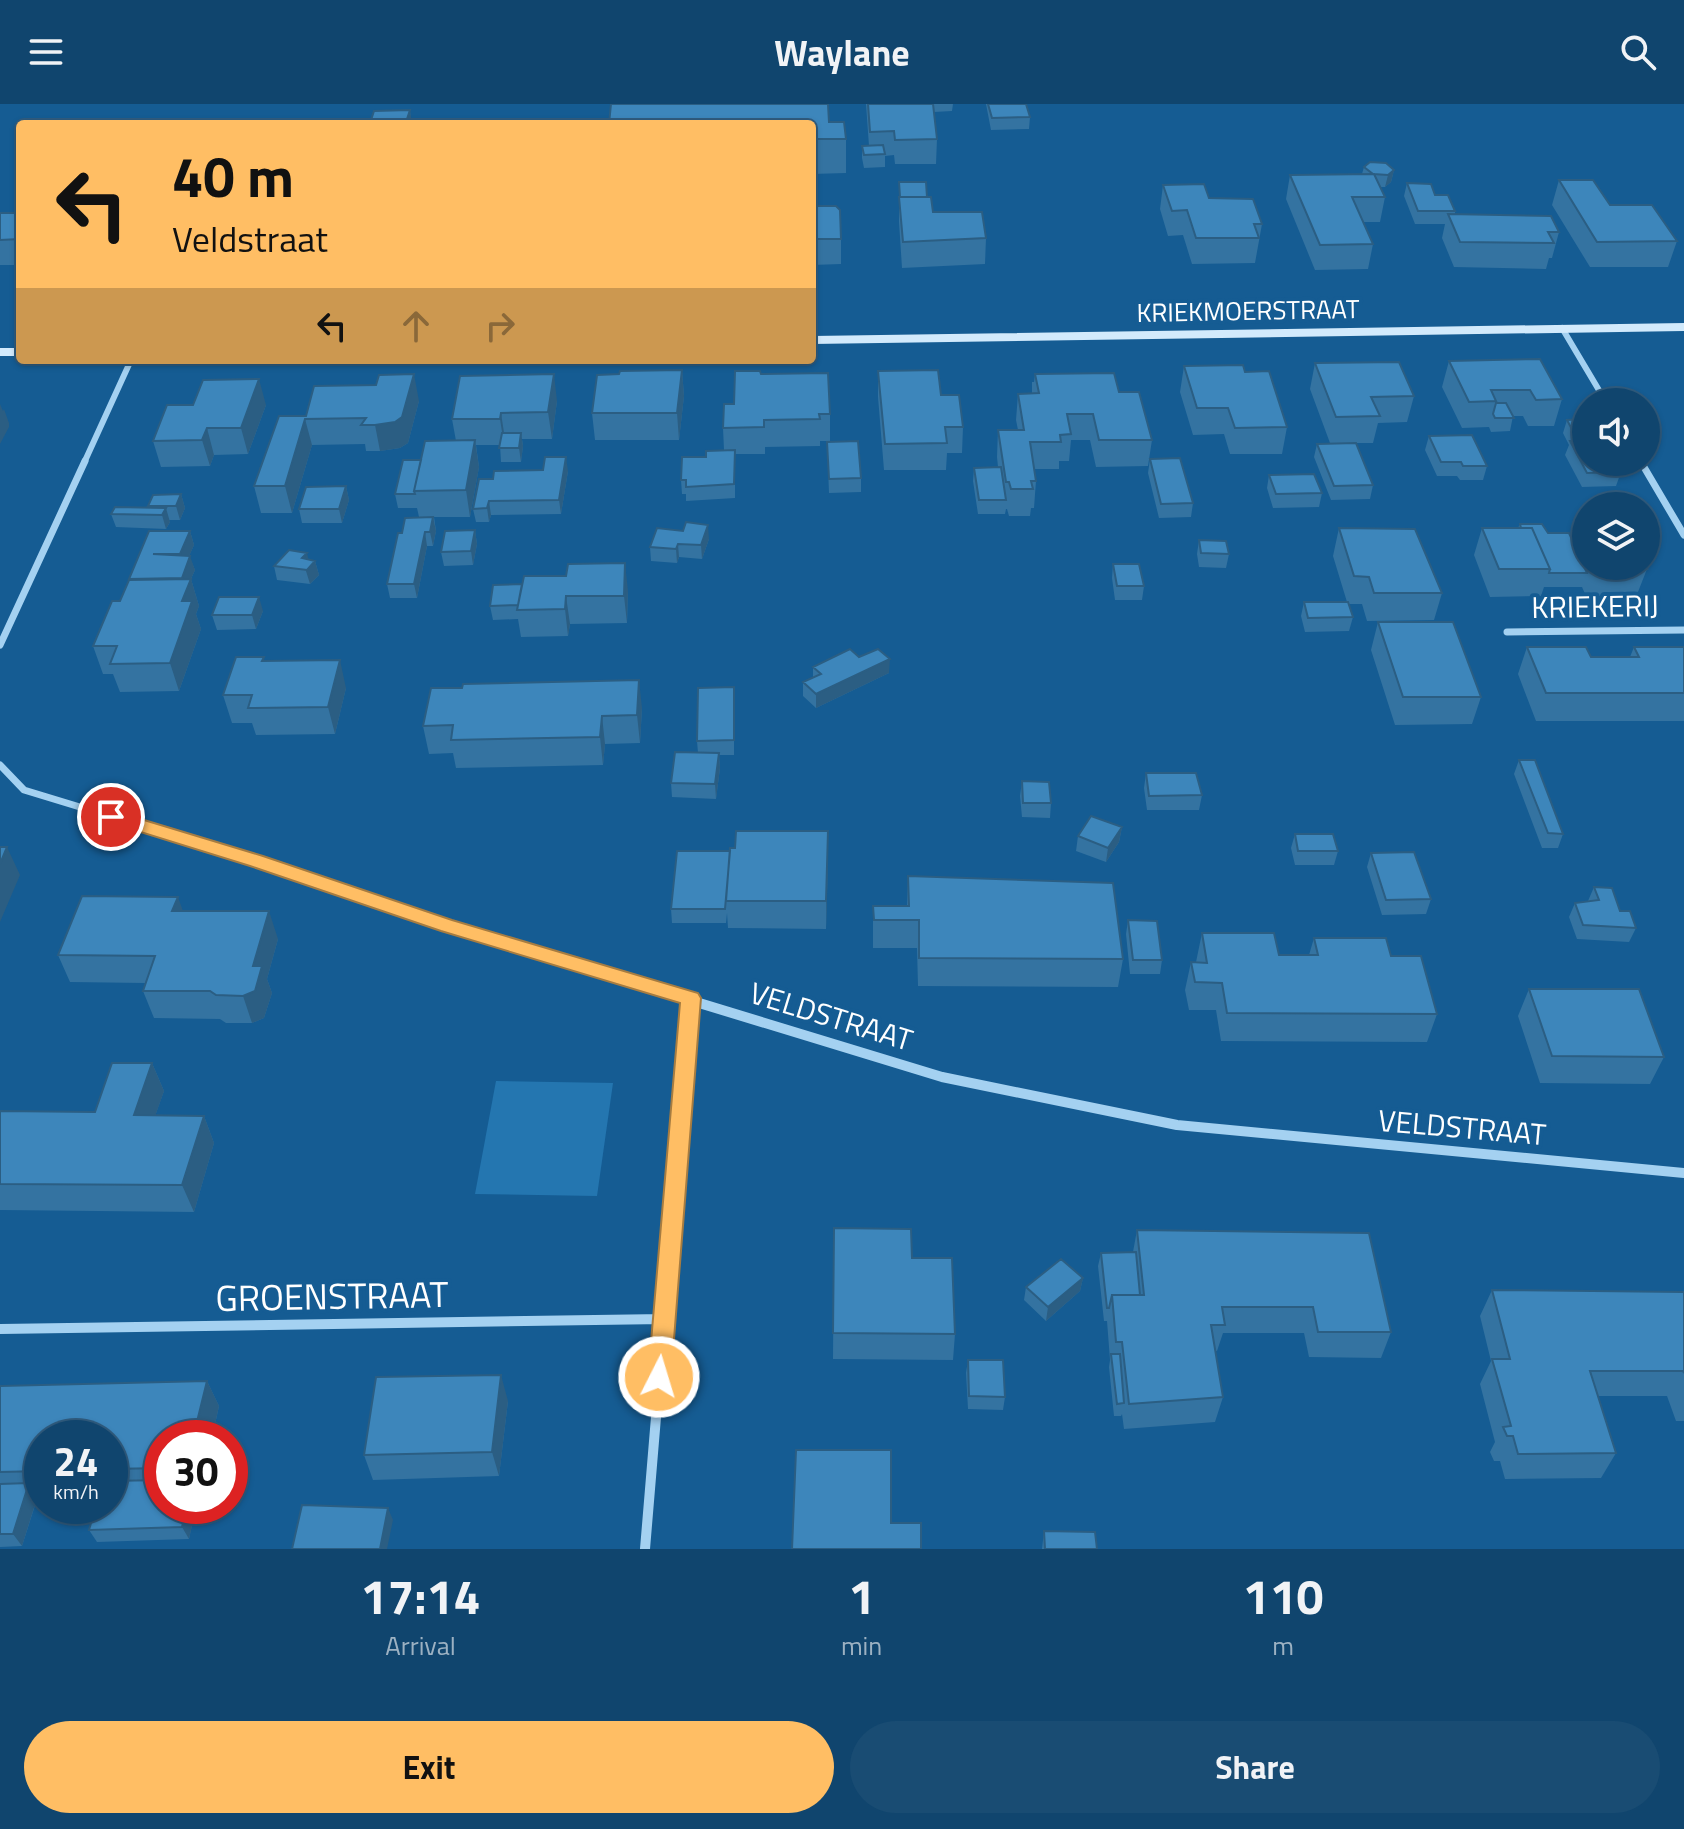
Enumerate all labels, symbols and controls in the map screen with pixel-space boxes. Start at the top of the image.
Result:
text: Waylane [774,25,910,80]
icon: menu [24,30,68,74]
icon: search [1616,30,1660,74]
text: 40 m [172,134,294,219]
icon: left [40,152,144,256]
text: Veldstraat [172,211,328,266]
street label: KRIEKMOERSTRAAT [1136,289,1360,332]
icon: left [310,304,354,348]
icon: ahead [394,304,438,348]
icon: right [478,304,522,348]
map controls [1572,388,1660,580]
button: sound [1572,388,1660,476]
button: layers [1572,492,1660,580]
street label: KRIEKERIJ [1531,582,1659,630]
pin [77,783,145,851]
icon: arrive [89,795,133,839]
street label: VELDSTRAAT [744,969,919,1063]
street label: VELDSTRAAT [1376,1097,1548,1157]
street label: GROENSTRAAT [215,1266,449,1325]
position arrow [617,1335,701,1419]
speed limit sign: 30 [144,1420,248,1524]
text: 24 [54,1431,98,1492]
text: km/h [53,1476,99,1507]
text: 17:14 [361,1560,480,1633]
text: 1 [848,1560,875,1633]
text: 110 [1243,1560,1323,1633]
text: Arrival [385,1626,456,1665]
text: min [841,1626,882,1665]
text: m [1272,1626,1294,1665]
button: Exit [24,1721,834,1813]
button: Share [850,1721,1660,1813]

